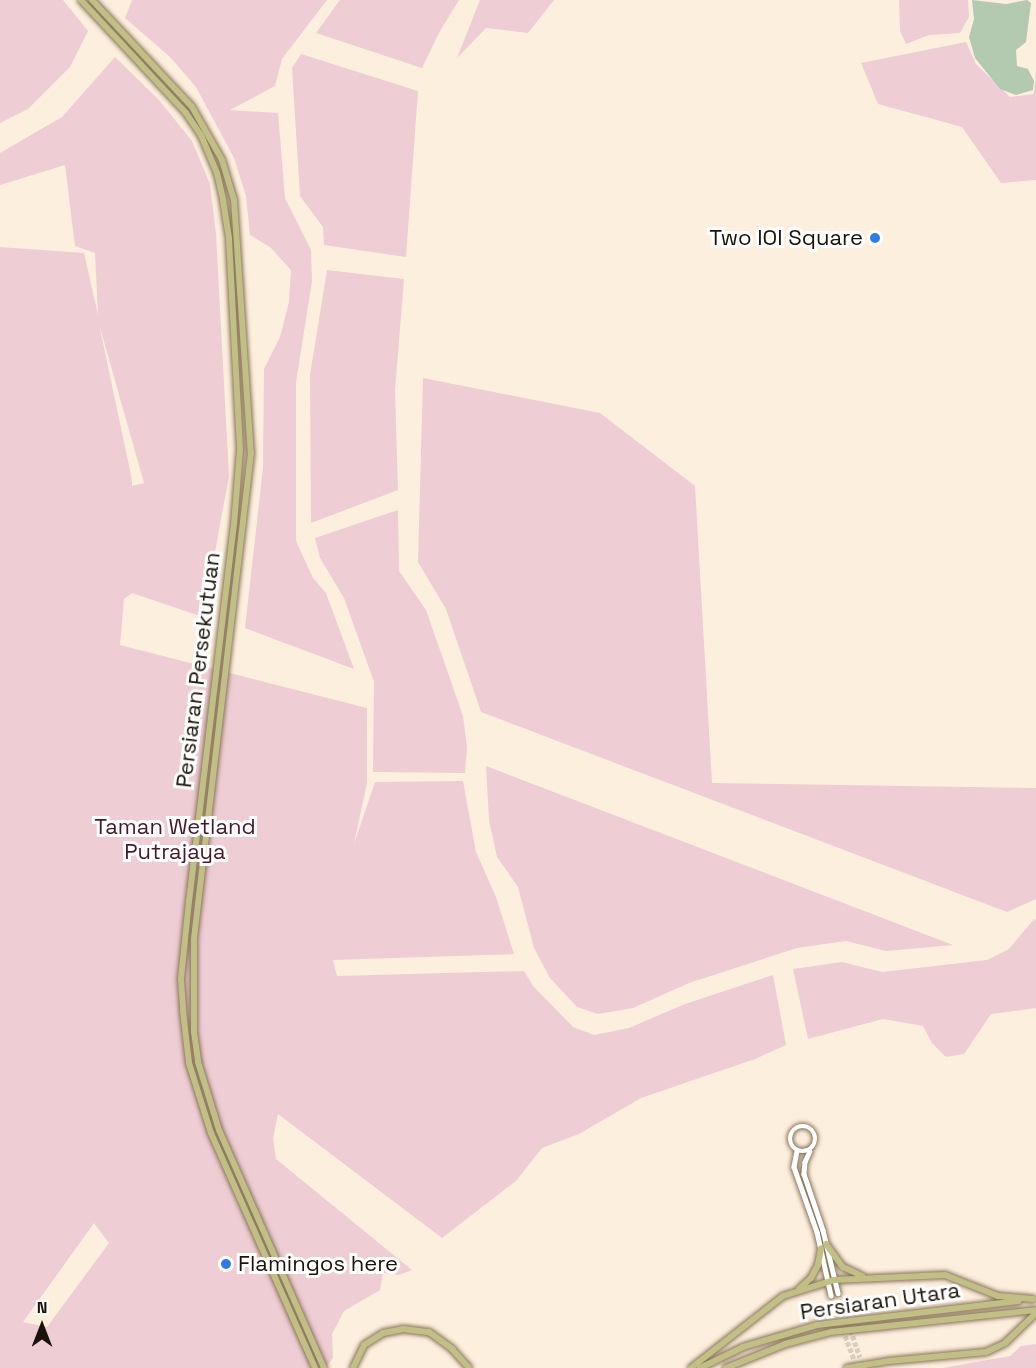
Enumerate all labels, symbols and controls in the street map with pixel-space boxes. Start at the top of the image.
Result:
place label: Two IOI Square [709,225,863,251]
marker: Two IOI Square [868,231,882,245]
street label: Persiaran Persekutuan [170,551,226,789]
park label: Taman Wetland Putrajaya [94,813,256,864]
place label: Flamingos here [238,1251,398,1277]
marker: Flamingos here [219,1257,233,1271]
street label: Persiaran Utara [798,1277,962,1325]
north arrow [12,1296,72,1356]
text: N [37,1297,47,1318]

